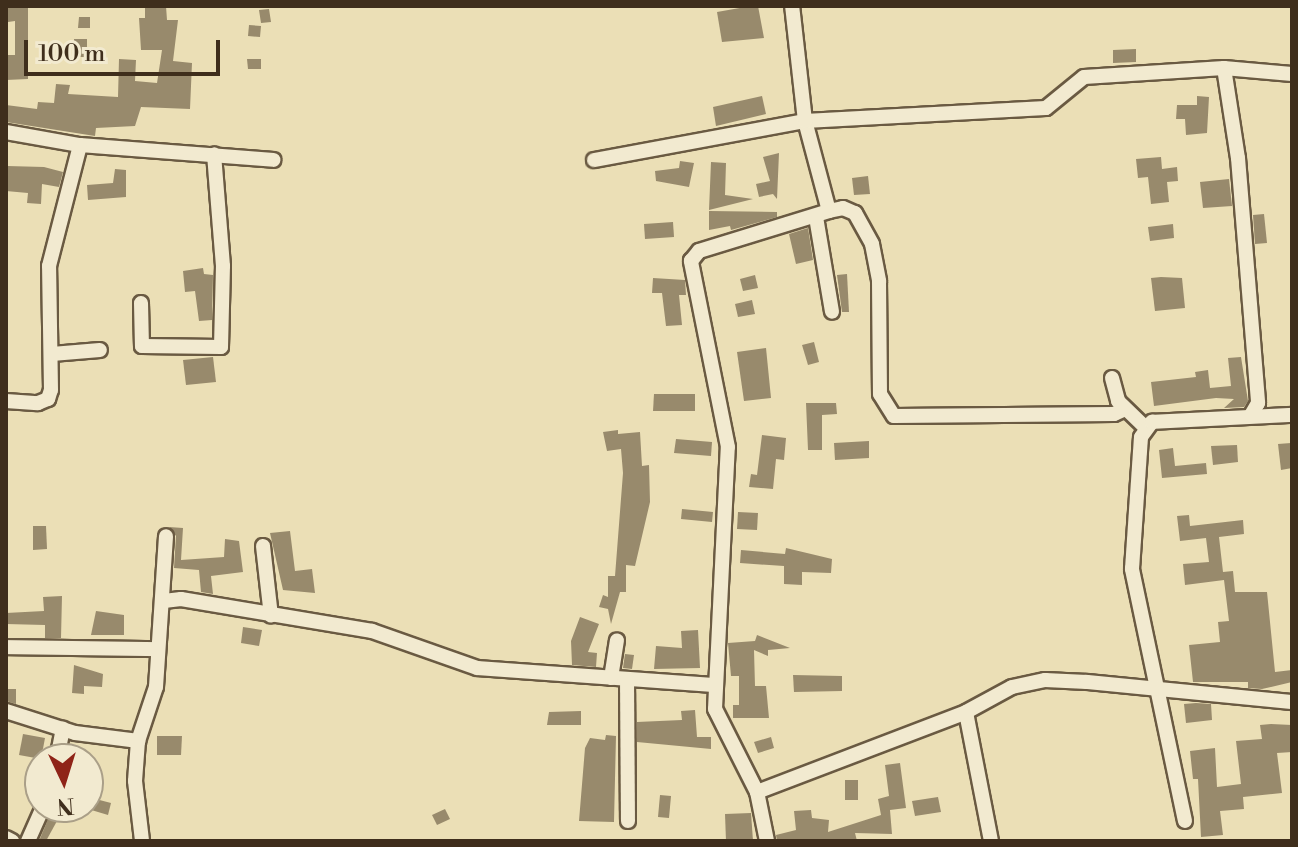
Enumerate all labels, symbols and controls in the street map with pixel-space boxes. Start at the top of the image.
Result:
scale bar [28,24,224,74]
text: 100 m [38,39,105,69]
north arrow [24,743,104,823]
text: N [56,791,75,820]

